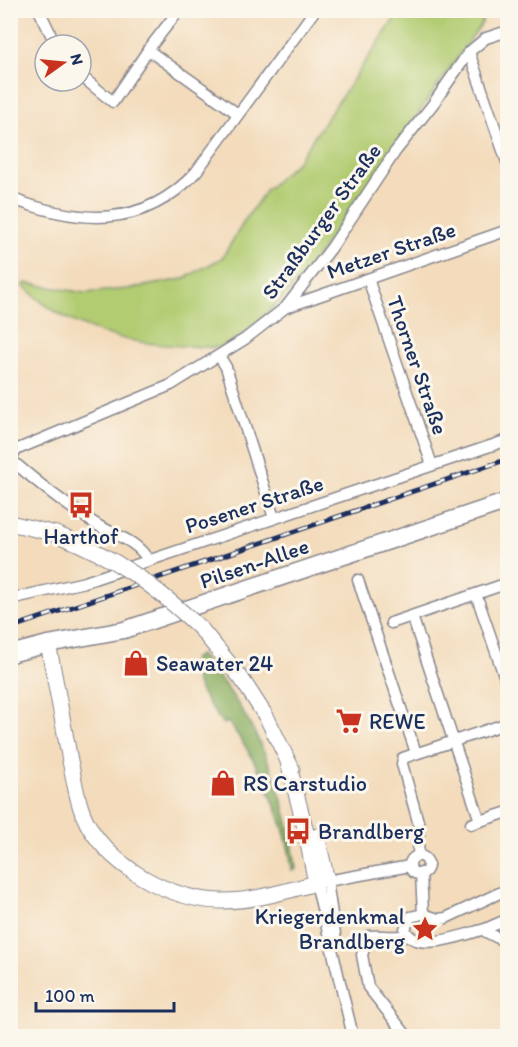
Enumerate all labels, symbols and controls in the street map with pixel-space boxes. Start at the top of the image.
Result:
north arrow [33,33,93,93]
text: N [66,52,88,67]
street label: Straßburger Straße [256,138,387,304]
street label: Metzer Straße [323,216,459,285]
street label: Thorner Straße [381,292,454,438]
street label: Posener Straße [182,469,327,540]
bus stop icon: Harthof [66,490,96,520]
place label: Harthof [44,523,119,550]
street label: Pilsen-Allee [196,532,312,595]
shop icon: Seawater 24 [121,648,151,678]
place label: Seawater 24 [156,650,273,677]
supermarket icon: REWE [334,706,364,736]
place label: REWE [369,708,426,735]
shop icon: RS Carstudio [208,768,238,798]
place label: RS Carstudio [243,770,367,797]
bus stop icon: Brandlberg [283,816,313,846]
place label: Brandlberg [318,818,425,845]
place label: Kriegerdenkmal Brandlberg [255,903,406,955]
place icon: Kriegerdenkmal Brandlberg [410,914,440,944]
scale bar [36,975,174,1013]
text: 100 m [45,985,95,1007]

